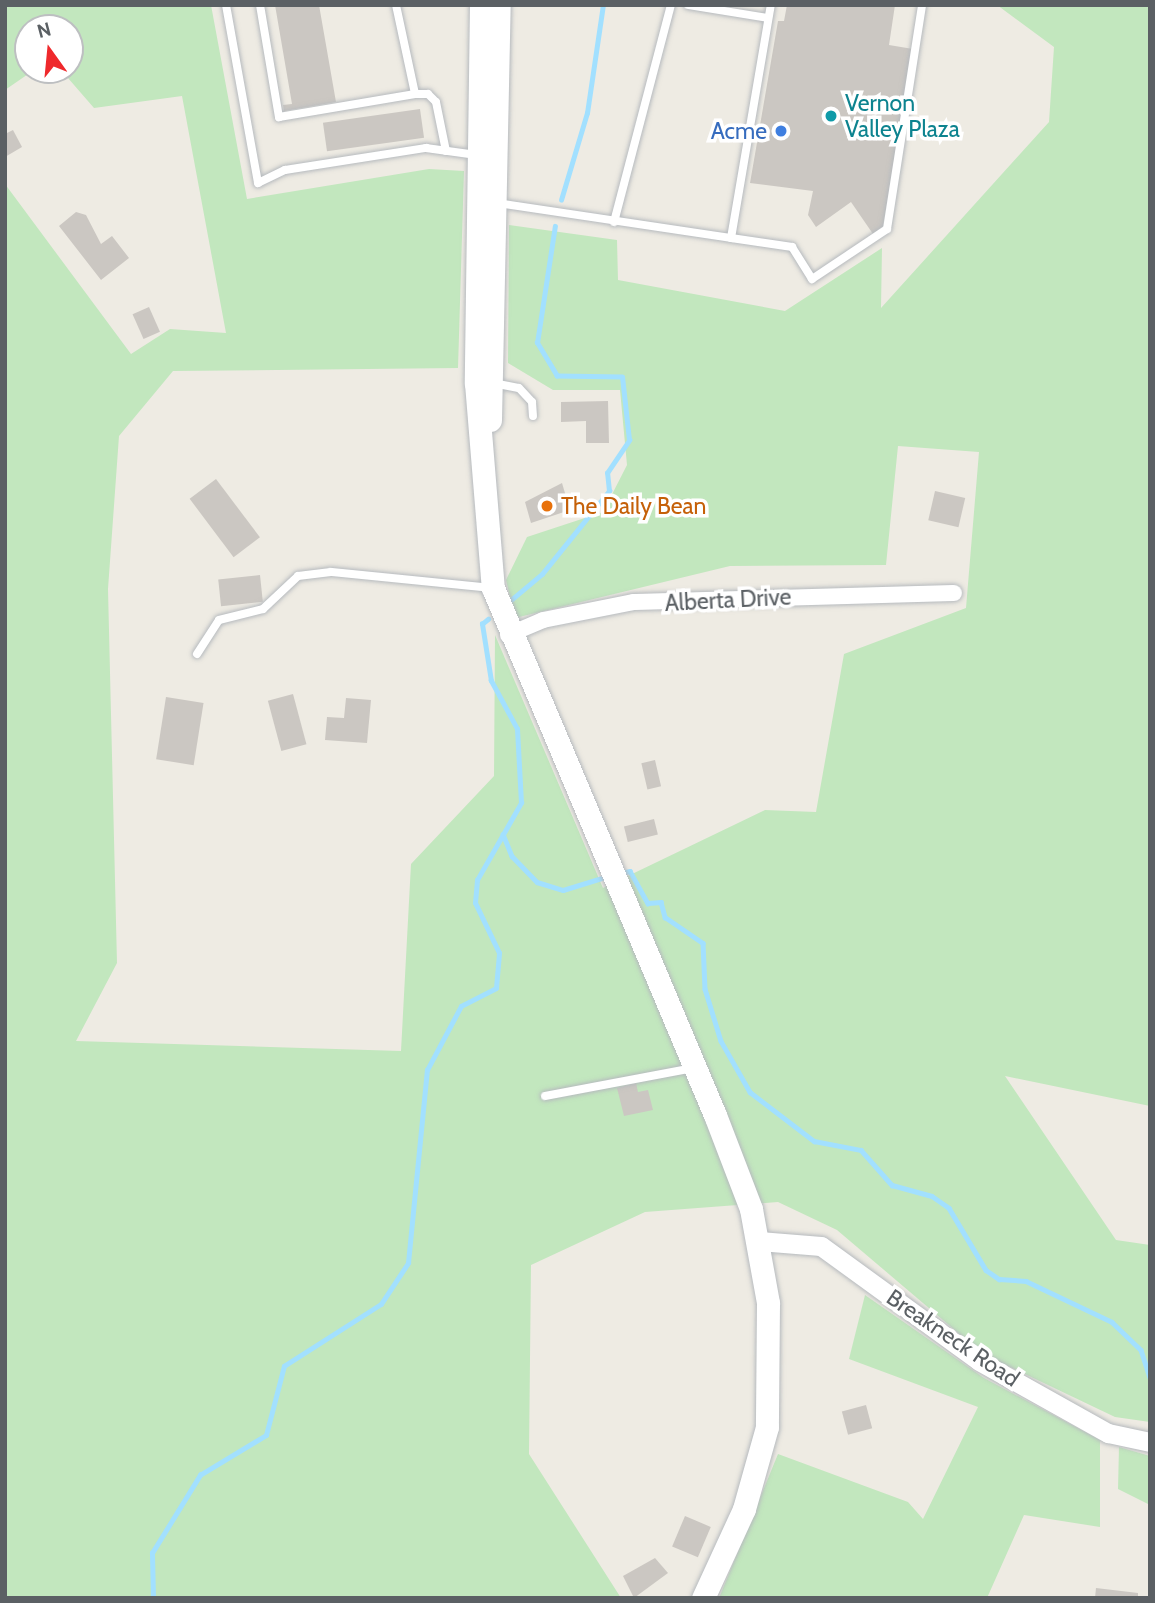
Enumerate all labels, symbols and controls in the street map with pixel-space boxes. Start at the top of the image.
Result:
north arrow [14,14,84,84]
text: N [34,17,53,43]
place label: Vernon Valley Plaza [845,89,960,143]
marker: Vernon Valley Plaza [823,108,839,124]
place label: Acme [711,117,767,145]
marker: Acme [773,123,789,139]
place label: The Daily Bean [561,492,706,520]
marker: The Daily Bean [539,498,555,514]
street label: Alberta Drive [664,583,792,617]
street label: Breakneck Road [881,1283,1025,1393]

